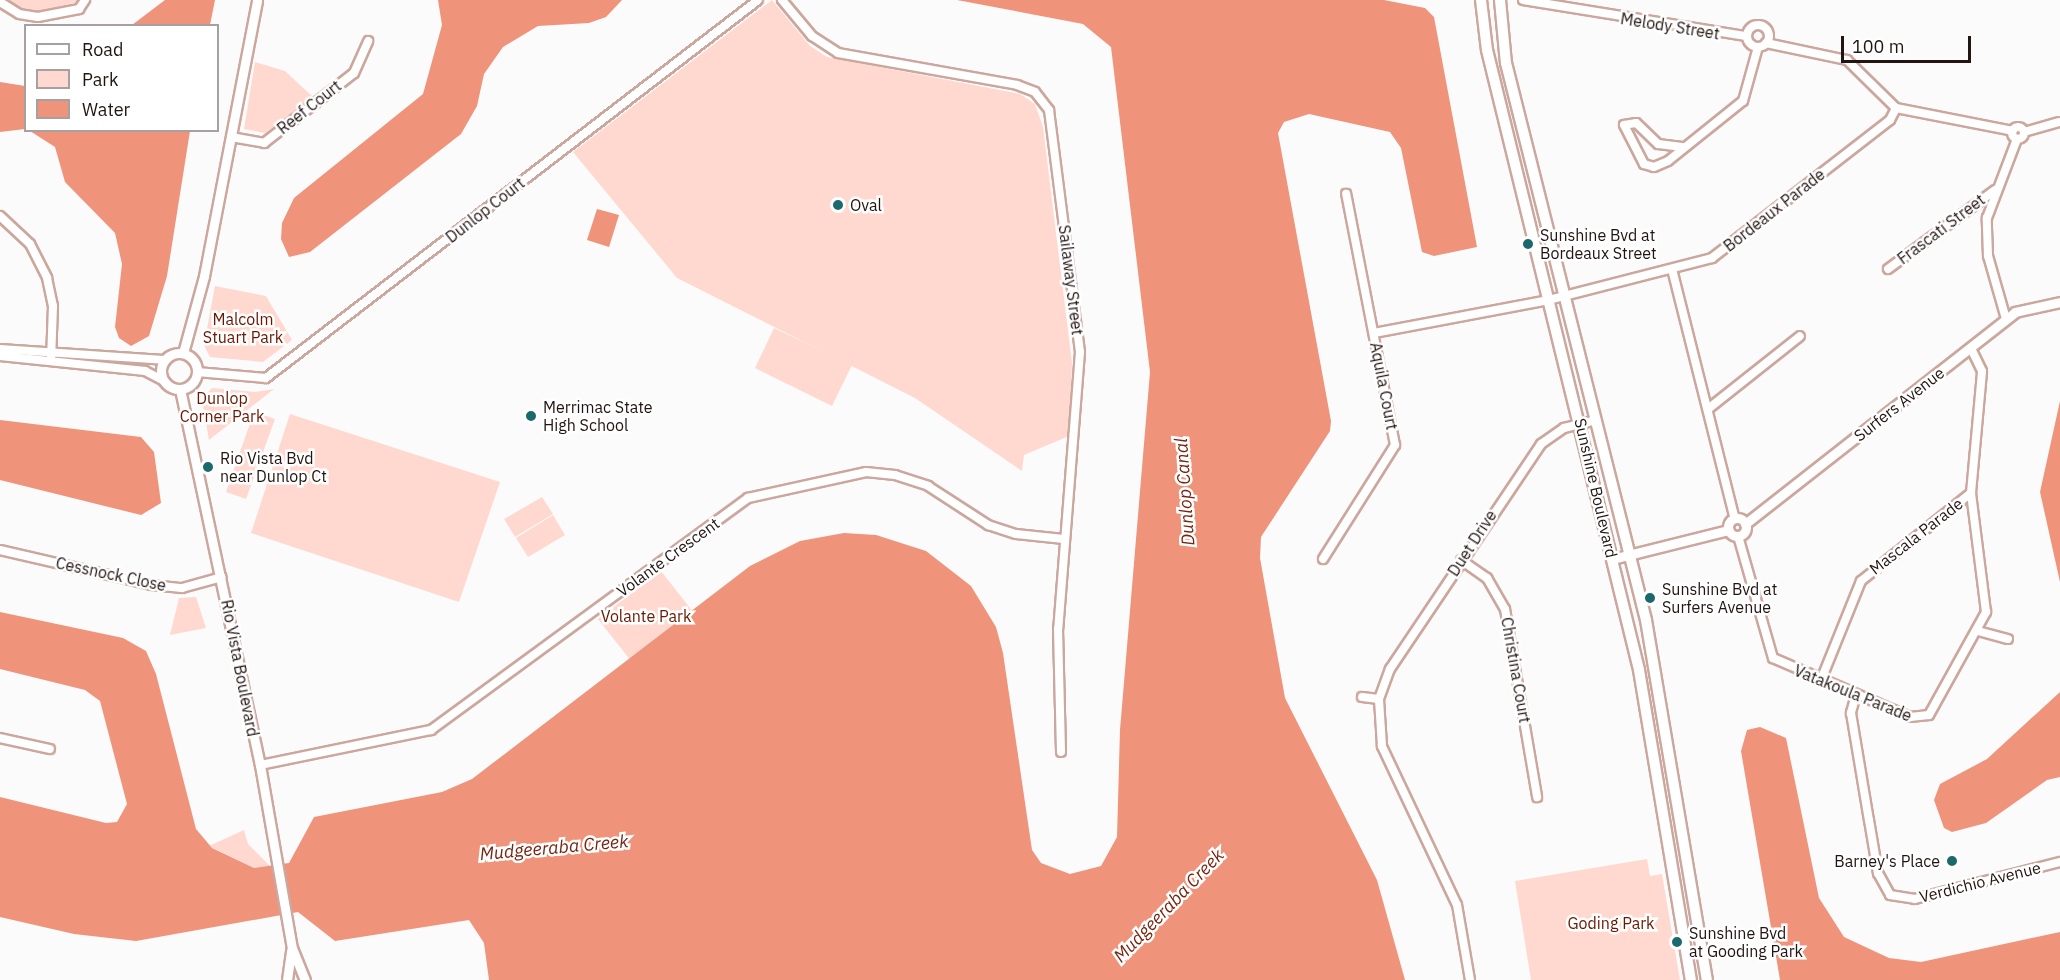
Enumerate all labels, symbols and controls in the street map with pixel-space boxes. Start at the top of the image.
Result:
street label: Melody Street [1619,9,1721,43]
legend [24,24,219,132]
scale bar [1844,24,1974,62]
text: 100 m [1852,35,1904,58]
text: Road [82,38,123,61]
text: Park [82,68,118,91]
street label: Reef Court [273,76,345,138]
text: Water [82,98,130,121]
street label: Bordeaux Parade [1720,164,1828,256]
street label: Dunlop Court [442,173,528,247]
street label: Frascati Street [1893,190,1989,268]
place label: Oval [850,195,882,215]
marker: Oval [831,198,845,212]
street label: Sailaway Street [1055,224,1087,336]
place label: Sunshine Bvd at Bordeaux Street [1540,225,1657,263]
marker: Sunshine Bvd at Bordeaux Street [1521,237,1535,251]
park label: Malcolm Stuart Park [203,309,283,347]
street label: Aquila Court [1366,341,1402,431]
street label: Surfers Avenue [1850,363,1948,445]
park label: Dunlop Corner Park [180,388,264,426]
place label: Merrimac State High School [543,397,653,435]
marker: Merrimac State High School [524,409,538,423]
street label: Sunshine Boulevard [1571,416,1621,560]
water label: Dunlop Canal [1170,437,1200,547]
place label: Rio Vista Bvd near Dunlop Ct [220,448,327,486]
marker: Rio Vista Bvd near Dunlop Ct [201,460,215,474]
street label: Mascala Parade [1866,494,1966,578]
street label: Duet Drive [1443,506,1501,580]
street label: Volante Crescent [613,513,723,601]
street label: Cessnock Close [54,553,168,595]
place label: Sunshine Bvd at Surfers Avenue [1662,579,1777,617]
marker: Sunshine Bvd at Surfers Avenue [1643,591,1657,605]
street label: Rio Vista Boulevard [217,598,263,738]
park label: Volante Park [601,606,691,626]
street label: Christina Court [1497,616,1535,724]
street label: Vatakoula Parade [1791,661,1915,725]
water label: Mudgeeraba Creek [479,831,629,865]
water label: Mudgeeraba Creek [1109,845,1229,967]
place label: Barney's Place [1834,851,1940,871]
marker: Barney's Place [1945,854,1959,868]
street label: Verdichio Avenue [1917,858,2043,906]
park label: Goding Park [1567,913,1655,933]
place label: Sunshine Bvd at Gooding Park [1689,923,1803,961]
marker: Sunshine Bvd at Gooding Park [1670,935,1684,949]

